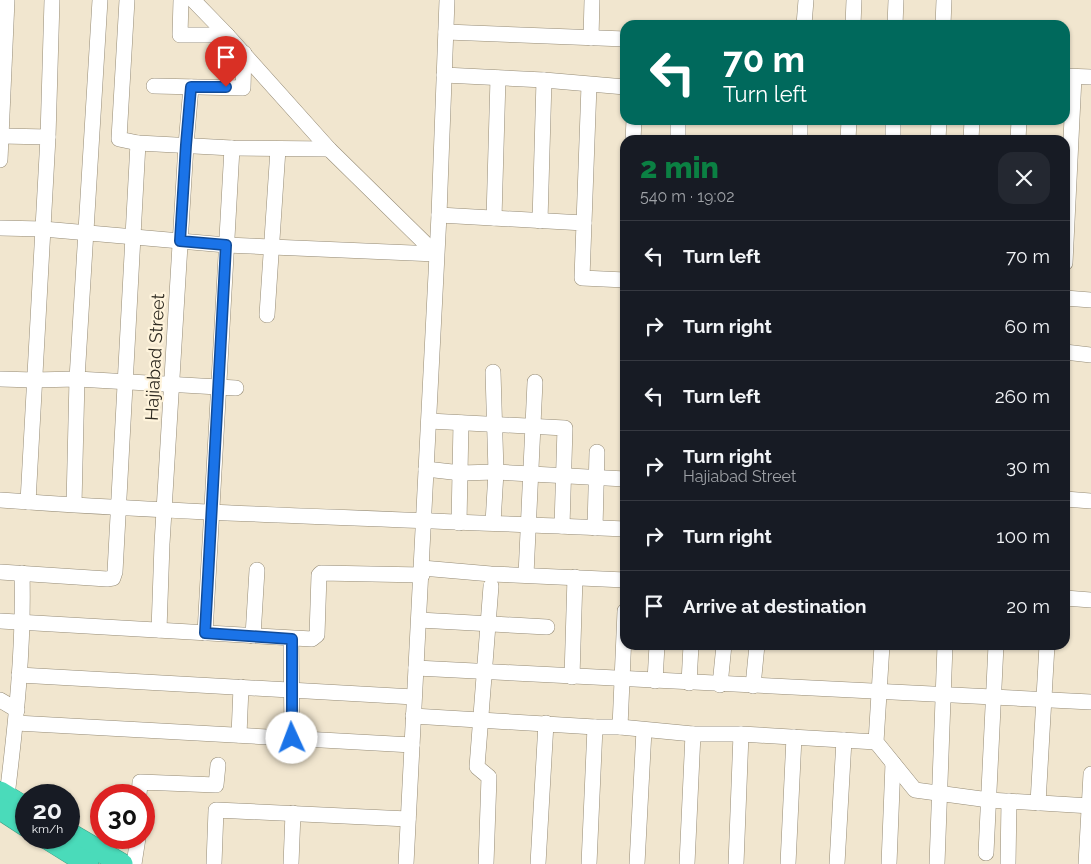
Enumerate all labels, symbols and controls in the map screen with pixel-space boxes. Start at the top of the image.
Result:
pin [205,36,247,87]
text: 70 m [723,39,805,80]
icon: left [640,40,705,105]
icon: arrive [212,43,240,71]
text: Turn left [723,81,807,107]
text: 2 min [640,150,719,185]
button: close [998,152,1050,204]
text: 540 m · 19:02 [640,187,735,206]
icon: left [640,242,668,270]
text: Turn left [683,245,760,267]
text: 70 m [1006,245,1050,267]
street label: Hajiabad Street [141,293,168,421]
icon: right [640,312,668,340]
text: Turn right [683,315,772,337]
text: 60 m [1005,315,1050,337]
icon: left [640,382,668,410]
text: Turn left [683,385,760,407]
text: 260 m [995,385,1050,407]
text: Turn right [683,445,772,467]
icon: right [640,452,668,480]
text: 30 m [1006,455,1050,477]
text: Hajiabad Street [683,467,796,486]
icon: right [640,522,668,550]
text: Turn right [683,525,772,547]
text: 100 m [996,525,1050,547]
icon: arrive [640,592,668,620]
text: Arrive at destination [683,595,867,617]
text: 20 m [1006,595,1050,617]
position arrow [265,711,317,763]
speed limit sign: 30 [90,784,155,849]
text: 20 [33,795,62,825]
text: km/h [32,822,63,836]

